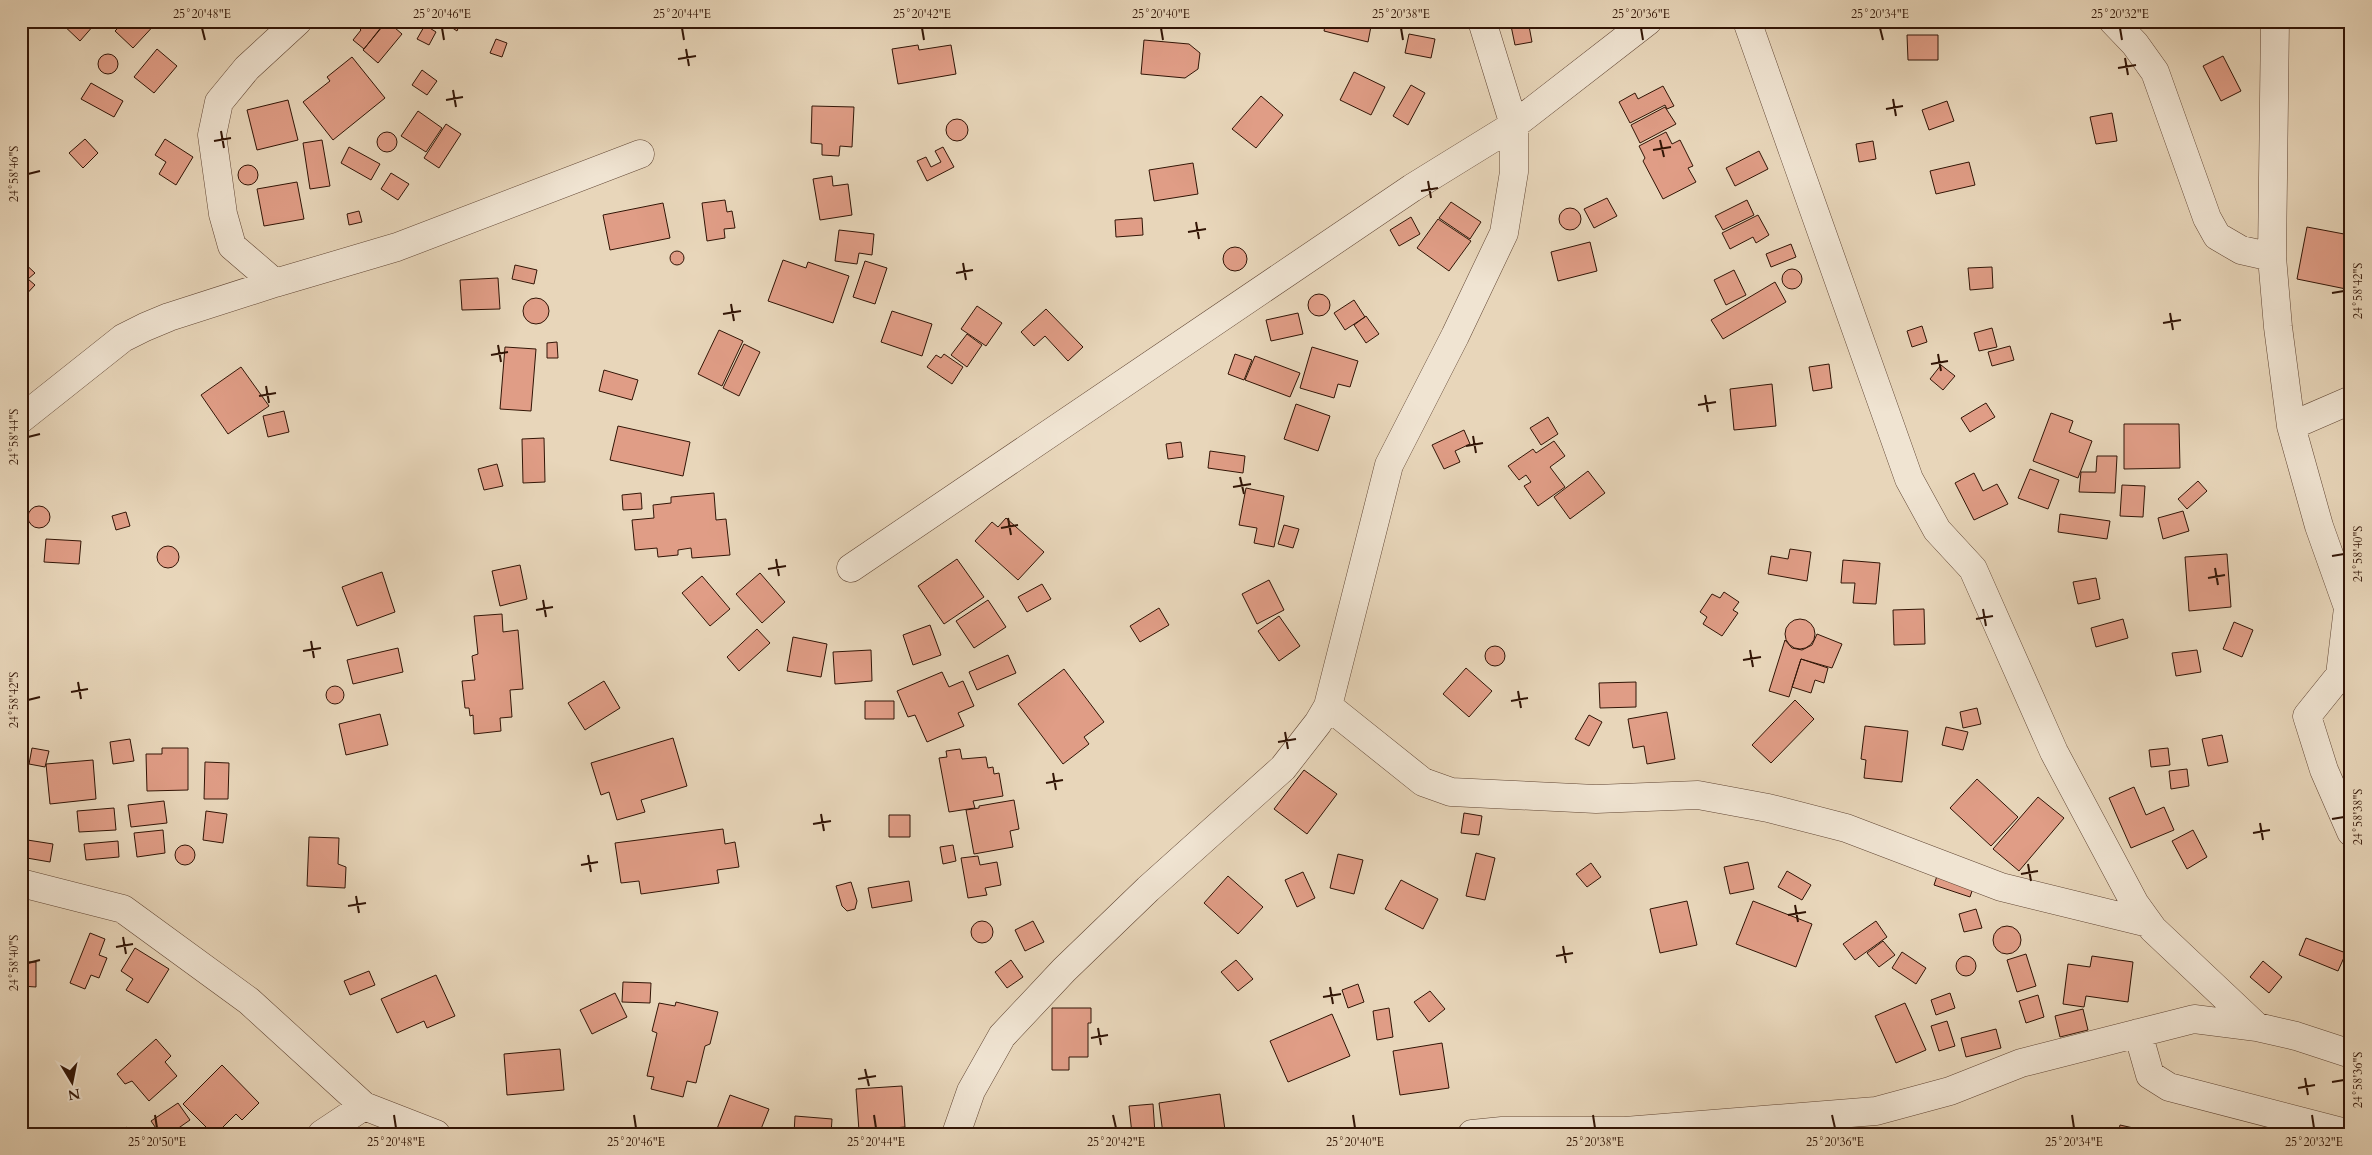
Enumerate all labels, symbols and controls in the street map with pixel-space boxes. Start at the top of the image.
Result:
text: 25°20'48"E [173,6,231,22]
text: 25°20'46"E [413,6,471,22]
text: 25°20'44"E [653,6,711,22]
text: 25°20'42"E [893,6,951,22]
text: 25°20'40"E [1132,6,1190,22]
text: 25°20'38"E [1372,6,1430,22]
text: 25°20'36"E [1612,6,1670,22]
text: 25°20'34"E [1851,6,1909,22]
text: 25°20'32"E [2091,6,2149,22]
text: 24°58'46"S [6,146,22,202]
text: 24°58'42"S [2350,263,2366,319]
text: 24°58'44"S [6,409,22,465]
text: 24°58'40"S [2350,526,2366,582]
text: 24°58'42"S [6,672,22,728]
text: 24°58'38"S [2350,789,2366,845]
text: 24°58'40"S [6,935,22,991]
text: 24°58'36"S [2350,1052,2366,1108]
north arrow [48,1058,98,1108]
text: N [67,1084,82,1105]
text: 25°20'50"E [128,1134,186,1150]
text: 25°20'48"E [367,1134,425,1150]
text: 25°20'46"E [607,1134,665,1150]
text: 25°20'44"E [847,1134,905,1150]
text: 25°20'42"E [1087,1134,1145,1150]
text: 25°20'40"E [1326,1134,1384,1150]
text: 25°20'38"E [1566,1134,1624,1150]
text: 25°20'36"E [1806,1134,1864,1150]
text: 25°20'34"E [2045,1134,2103,1150]
text: 25°20'32"E [2285,1134,2343,1150]

